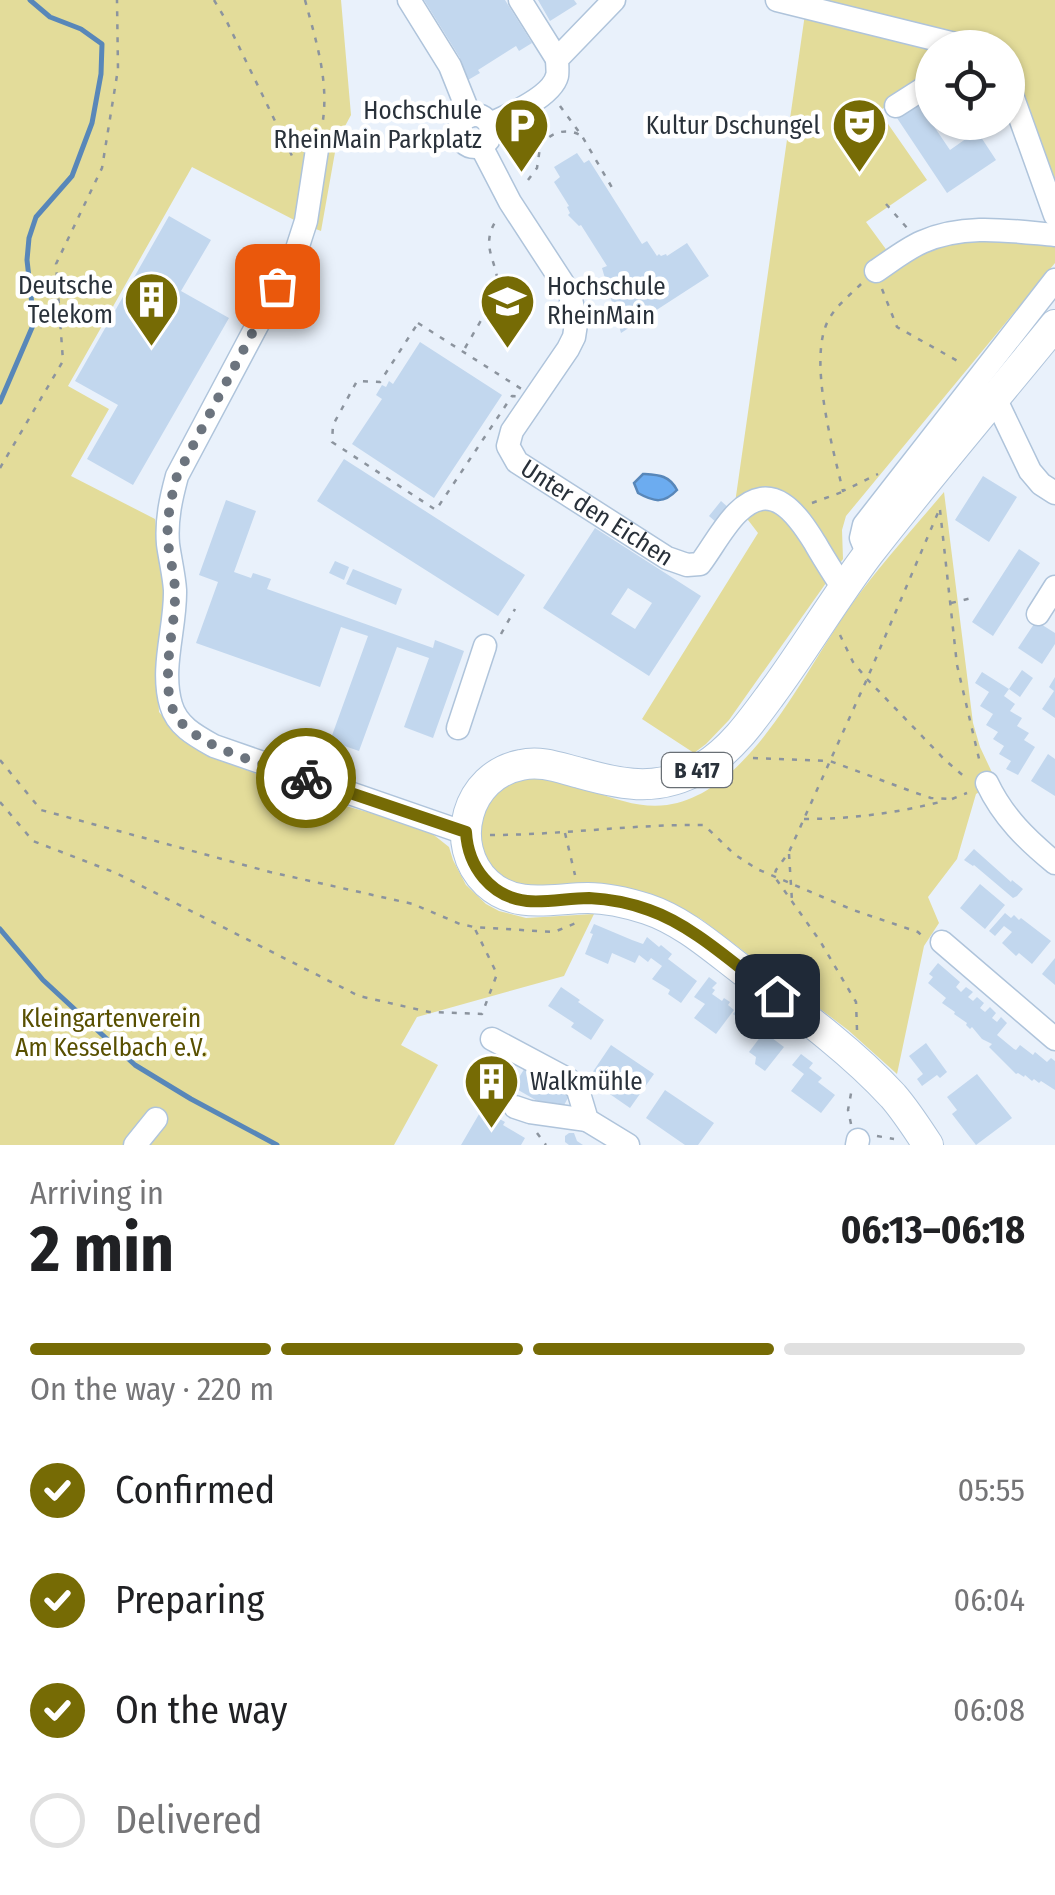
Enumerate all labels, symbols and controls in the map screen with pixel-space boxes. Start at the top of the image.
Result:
map controls [915,30,1025,140]
button: locate [915,30,1025,140]
parking icon: Hochschule RheinMain Parkplatz [491,95,551,174]
place label: Hochschule RheinMain Parkplatz [274,96,482,155]
theatre icon: Kultur Dschungel [829,96,889,175]
place label: Kultur Dschungel [646,111,820,141]
pin [235,244,320,329]
icon: bag [250,259,305,314]
building icon: Deutsche Telekom [122,270,182,349]
place label: Deutsche Telekom [18,271,113,330]
school or university icon: Hochschule RheinMain [478,271,538,350]
place label: Hochschule RheinMain [547,272,666,331]
street label: Unter den Eichen [515,453,679,573]
courier [256,728,356,828]
icon: bike [279,751,334,806]
road number: B 417 [662,753,732,787]
pin [735,954,820,1039]
icon: home [750,969,805,1024]
park label: Kleingartenverein Am Kesselbach e.V. [15,1004,207,1063]
building icon: Walkmühle [461,1052,521,1131]
place label: Walkmühle [530,1067,643,1097]
text: Arriving in [30,1174,164,1212]
text: 06:13–06:18 [841,1207,1025,1253]
text: 2 min [30,1210,174,1288]
text: On the way · 220 m [30,1370,274,1408]
icon: check [30,1463,85,1518]
text: Confirmed [115,1467,275,1513]
text: 05:55 [958,1471,1025,1509]
icon: check [30,1573,85,1628]
text: Preparing [115,1577,264,1623]
text: 06:04 [954,1581,1025,1619]
icon: check [30,1683,85,1738]
text: On the way [115,1687,287,1733]
text: 06:08 [953,1691,1025,1729]
text: Delivered [115,1797,262,1843]

